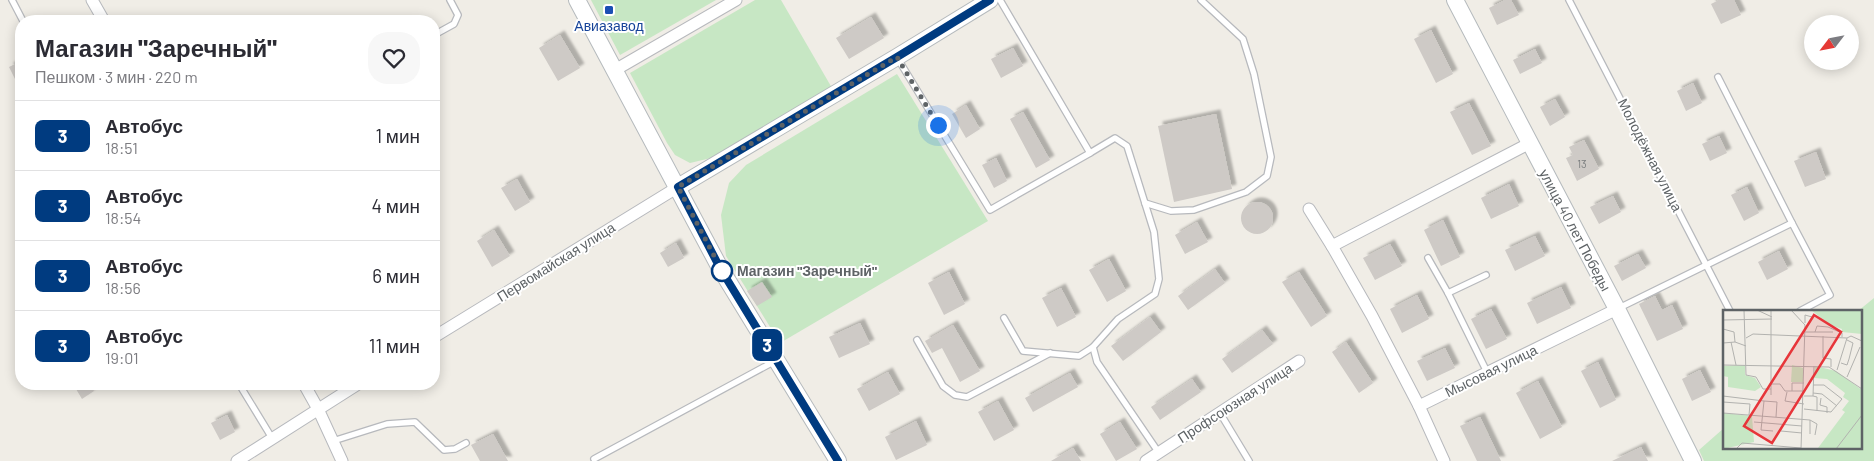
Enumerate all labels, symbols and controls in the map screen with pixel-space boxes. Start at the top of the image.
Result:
marker: Авиазавод [603,4,615,16]
north arrow [1804,15,1859,70]
map controls [1804,15,1859,70]
place label: Авиазавод [574,17,644,34]
button: heart [368,32,420,84]
text: Магазин "Заречный" [35,33,277,62]
text: Пешком · 3 мин · 220 m [35,67,198,86]
street label: Молодёжная улица [1615,95,1686,214]
your location [926,113,951,138]
text: Автобус [105,114,183,137]
text: 1 мин [375,124,420,147]
text: 3 [58,125,67,147]
text: 18:51 [105,138,138,157]
house number: 13 [1577,157,1587,170]
street label: улица 40 лет Победы [1536,166,1615,294]
text: Автобус [105,184,183,207]
text: 4 мин [372,194,420,217]
text: 3 [58,195,67,217]
text: 18:54 [105,208,141,227]
street label: Первомайская улица [494,218,618,305]
text: Автобус [105,254,183,277]
marker: Магазин "Заречный" [711,260,733,282]
place label: Магазин "Заречный" [737,262,877,279]
text: 6 мин [372,264,420,287]
text: 3 [58,265,67,287]
text: 18:56 [105,278,141,297]
inset map [1723,310,1862,448]
text: Автобус [105,324,183,347]
line badge: 3 [751,329,783,361]
text: 11 мин [369,334,420,357]
text: 3 [762,334,772,356]
text: 3 [58,335,67,357]
street label: Мысовая улица [1442,341,1540,400]
text: 19:01 [105,348,139,367]
street label: Профсоюзная улица [1174,359,1295,446]

